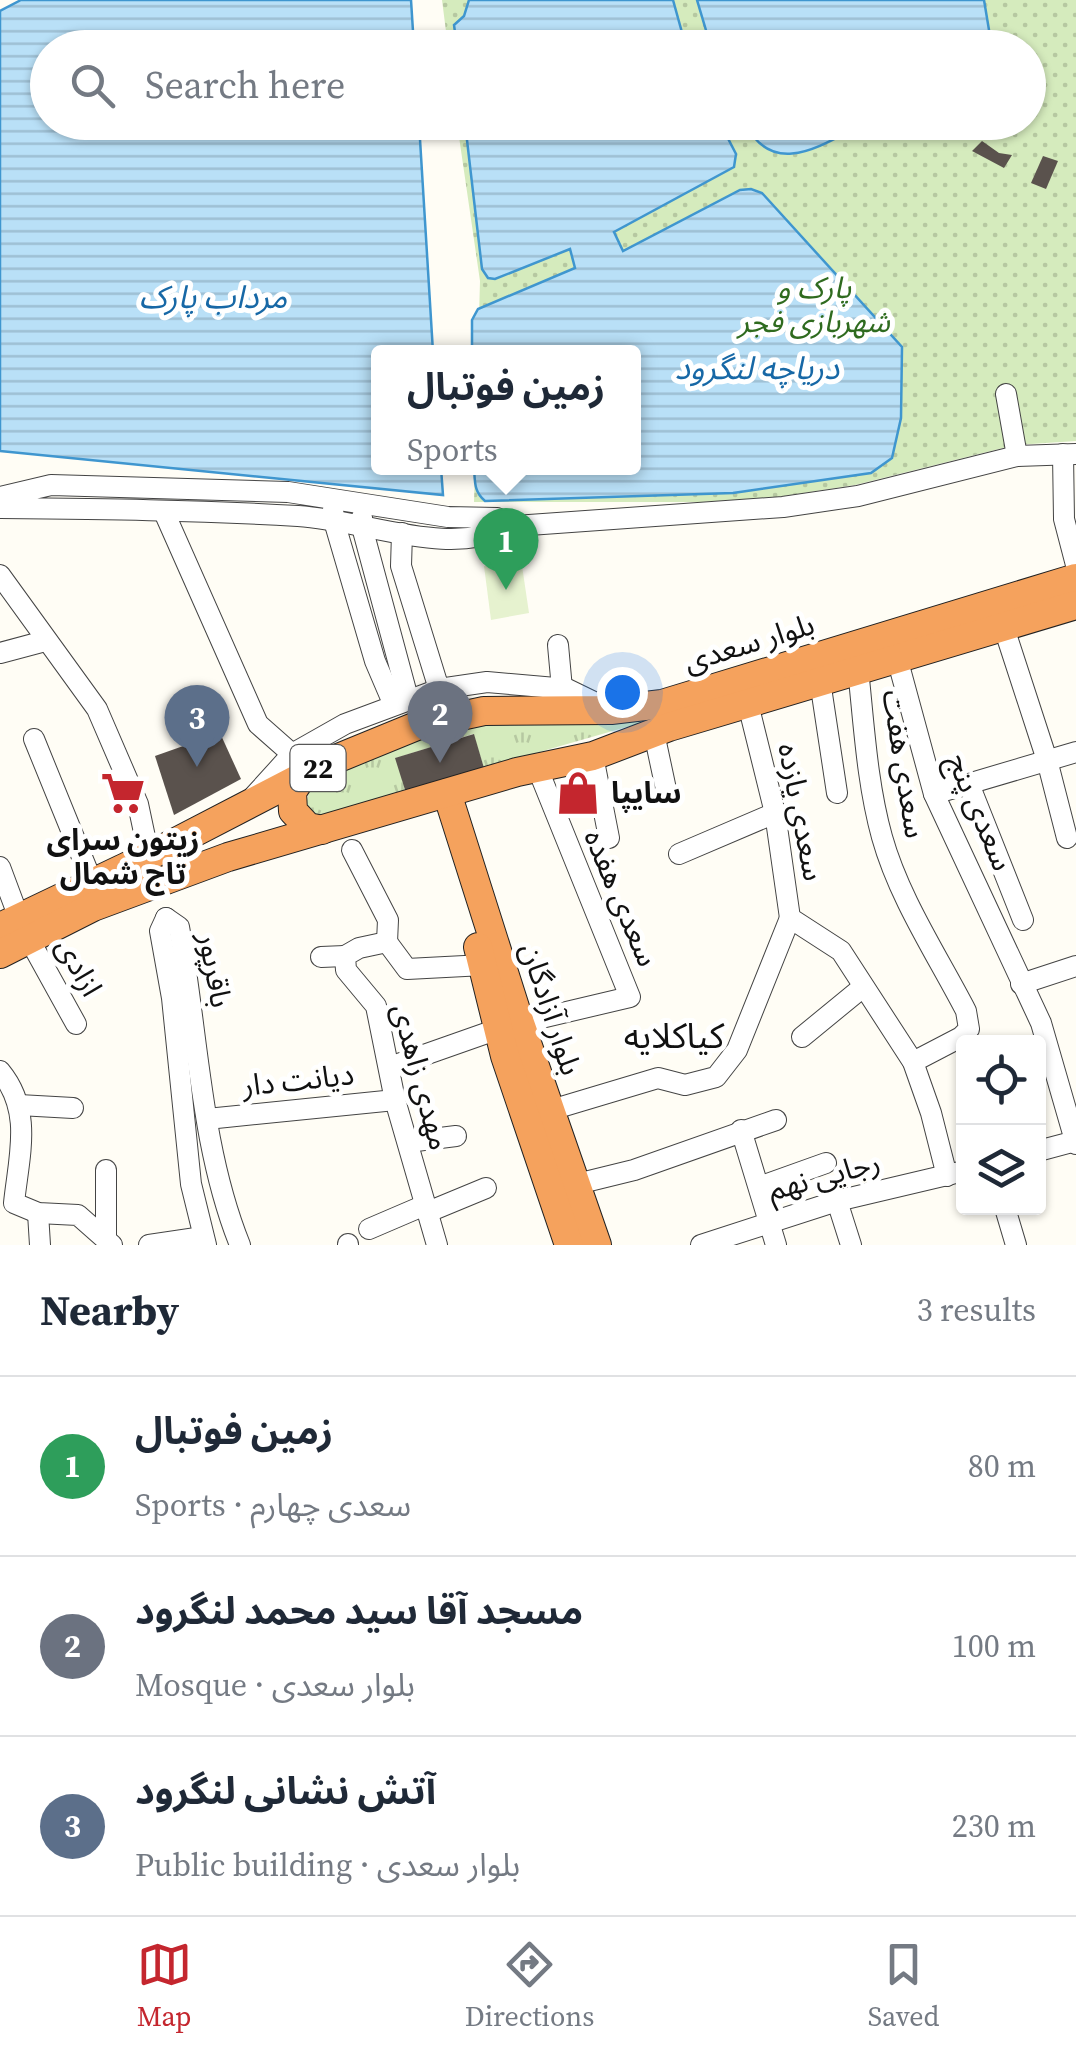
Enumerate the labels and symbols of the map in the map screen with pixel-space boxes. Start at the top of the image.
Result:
park label: پارک و شهربازی فجر [736,267,890,342]
water label: مرداب پارک [139,275,287,319]
water label: دریاچه لنگرود [675,346,840,390]
pin: 1 [474,508,538,590]
street label: بلوار سعدی [679,603,819,682]
your location [597,667,648,718]
pin: 2 [408,680,472,763]
pin: 3 [164,684,230,767]
street label: سعدی هفت [873,687,936,841]
street label: سعدی یازده [768,740,835,884]
road number: 22 [290,745,346,791]
street label: سعدی پنج [936,747,1023,878]
supermarket icon: زیتون سرای تاج شمال [99,769,147,817]
shop icon: سایپا [554,769,602,817]
place label: سایپا [611,772,682,813]
place label: زیتون سرای تاج شمال [47,819,199,896]
street label: سعدی هفده [574,823,669,973]
street label: باقرپور [189,928,242,1011]
street label: ازادی [47,930,112,1004]
street label: بلوار آزادگان [511,937,592,1080]
street label: مهدی زاهدی [382,999,461,1155]
district label: کیاکلایه [624,1012,725,1060]
street label: دیانت دار [239,1053,356,1106]
street label: رجایی نهم [763,1141,885,1213]

